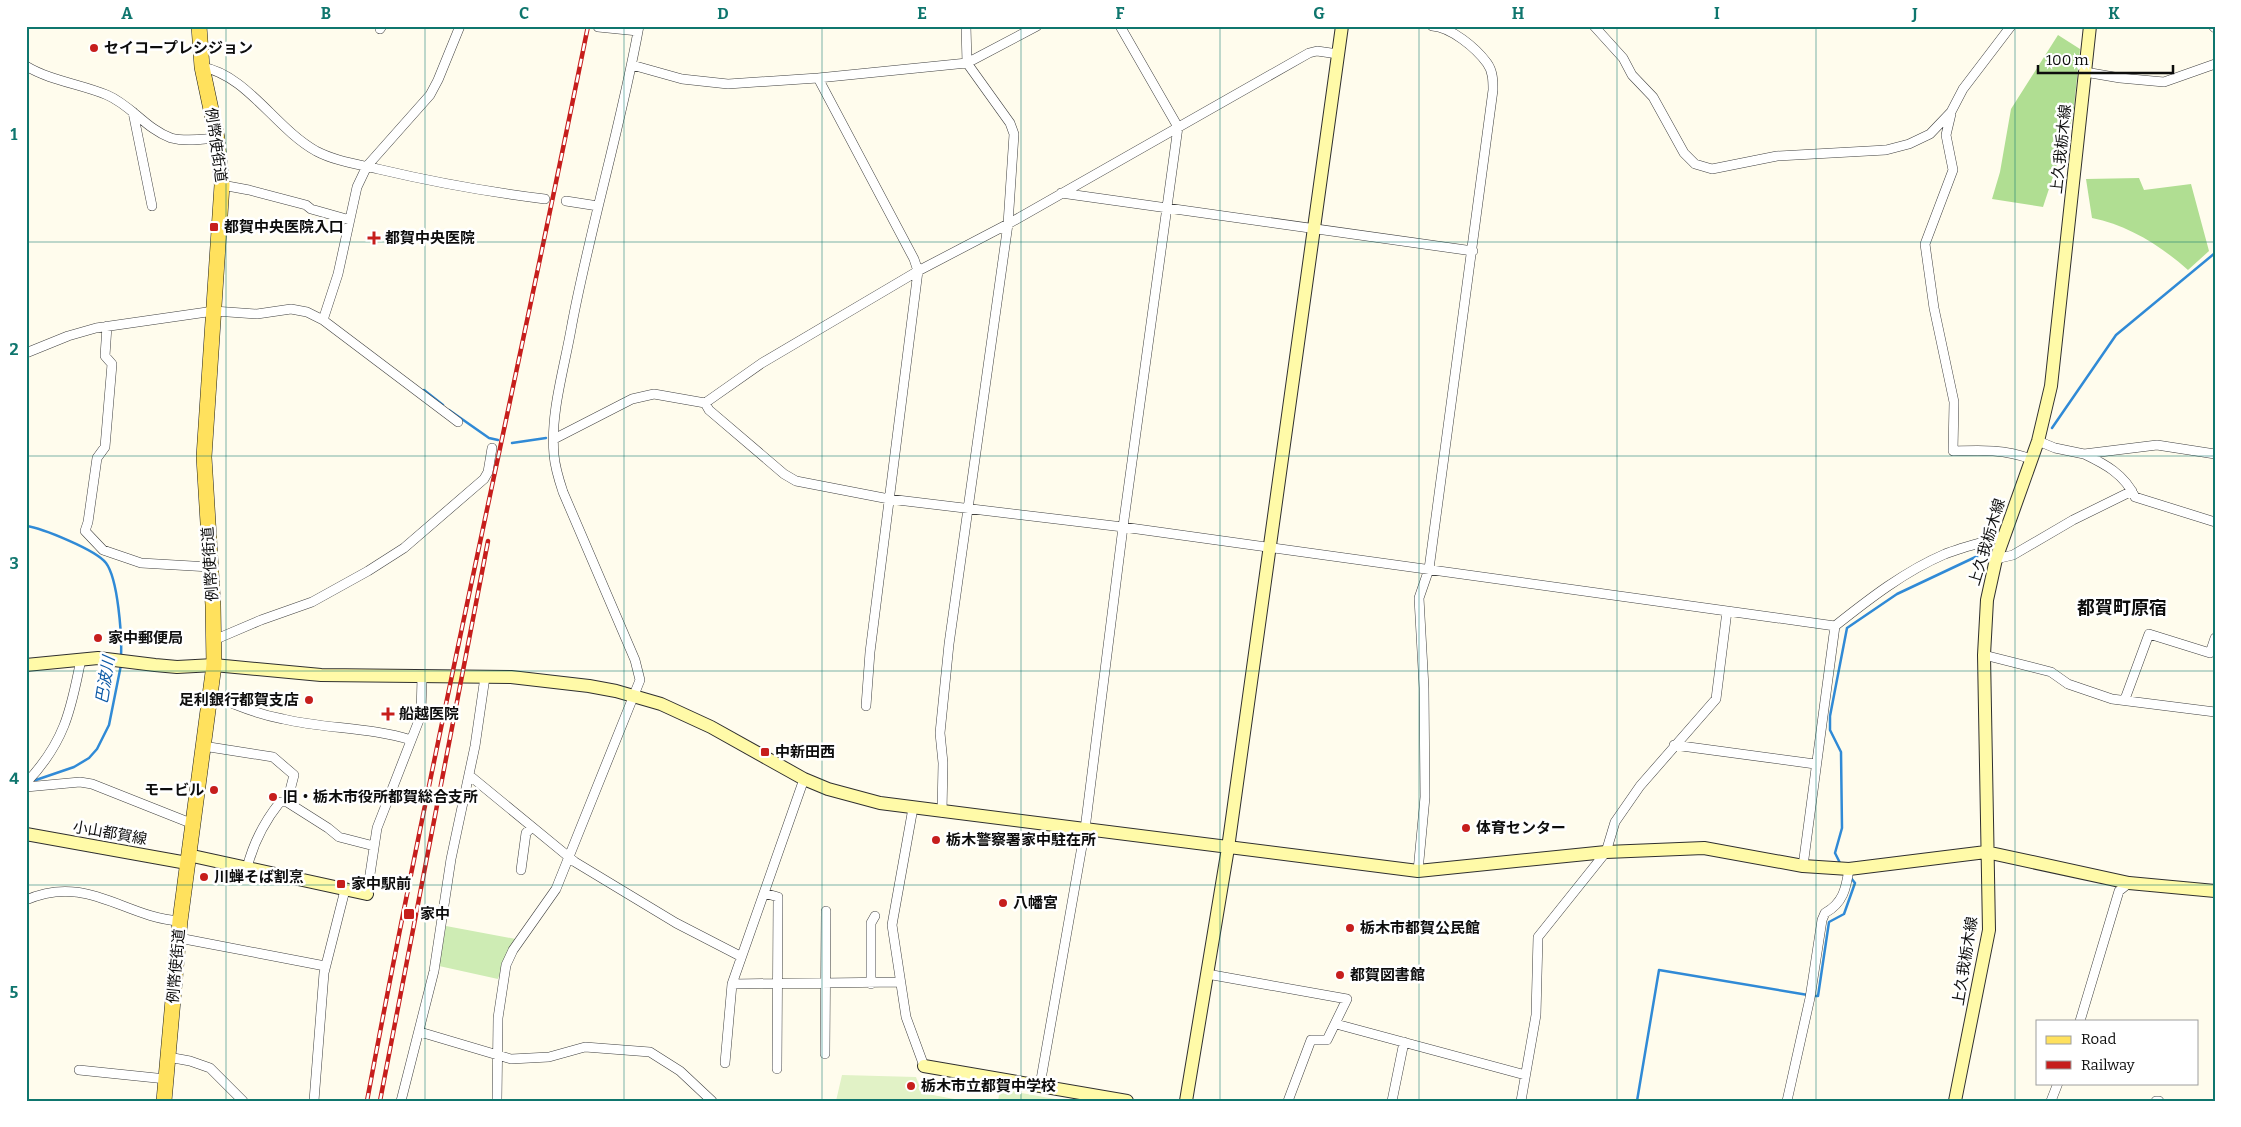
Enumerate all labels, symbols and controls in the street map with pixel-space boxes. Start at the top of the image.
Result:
text: A [121,4,133,23]
text: B [321,4,331,23]
text: C [519,4,529,23]
text: D [717,4,729,23]
text: E [917,4,927,23]
text: F [1116,4,1125,23]
text: G [1313,4,1325,23]
text: H [1512,4,1525,23]
text: I [1714,4,1720,23]
text: J [1911,4,1918,23]
text: K [2108,4,2120,23]
place label: セイコープレシジョン [104,39,253,57]
marker: セイコープレシジョン [88,42,100,54]
scale bar [2038,42,2174,74]
text: 100 m [2046,51,2089,69]
street label: 上久我栃木線 [2047,103,2075,195]
street label: 例幣使街道 [202,107,230,183]
text: 1 [11,125,18,144]
place label: 都賀中央医院入口 [224,218,344,236]
marker: 都賀中央医院入口 [208,221,220,233]
place label: 都賀中央医院 [385,229,475,247]
marker: 都賀中央医院 [367,231,381,245]
text: 2 [9,340,19,359]
street label: 上久我栃木線 [1965,496,2009,588]
street label: 例幣使街道 [198,526,222,602]
text: 3 [9,554,19,573]
district label: 都賀町原宿 [2077,597,2167,619]
place label: 家中郵便局 [108,629,183,647]
marker: 家中郵便局 [92,632,104,644]
water label: 巴波川 [92,653,118,705]
place label: 足利銀行都賀支店 [179,691,299,709]
marker: 足利銀行都賀支店 [303,694,315,706]
place label: 船越医院 [399,705,459,723]
marker: 船越医院 [381,707,395,721]
place label: 中新田西 [775,743,835,761]
marker: 中新田西 [759,746,771,758]
text: 4 [9,769,19,788]
place label: モービル [144,781,204,799]
marker: モービル [208,784,220,796]
place label: 旧・栃木市役所都賀総合支所 [283,788,478,806]
marker: 旧・栃木市役所都賀総合支所 [267,791,279,803]
street label: 小山都賀線 [71,818,149,848]
place label: 体育センター [1476,819,1566,837]
marker: 体育センター [1460,822,1472,834]
place label: 栃木警察署家中駐在所 [946,831,1096,849]
marker: 栃木警察署家中駐在所 [930,834,942,846]
place label: 川蝉そば割烹 [214,868,304,886]
marker: 川蝉そば割烹 [198,871,210,883]
place label: 家中駅前 [351,875,411,893]
marker: 家中駅前 [335,878,347,890]
place label: 八幡宮 [1013,894,1058,912]
marker: 八幡宮 [997,897,1009,909]
place label: 家中 [420,905,450,923]
marker: 家中 [402,907,416,921]
street label: 上久我栃木線 [1949,915,1981,1007]
place label: 栃木市都賀公民館 [1360,919,1480,937]
marker: 栃木市都賀公民館 [1344,922,1356,934]
street label: 例幣使街道 [164,928,188,1004]
place label: 都賀図書館 [1350,966,1425,984]
marker: 都賀図書館 [1334,969,1346,981]
text: 5 [10,983,19,1002]
legend [2036,1020,2198,1084]
text: Road [2081,1030,2116,1048]
text: Railway [2081,1056,2135,1074]
place label: 栃木市立都賀中学校 [921,1077,1056,1095]
marker: 栃木市立都賀中学校 [905,1080,917,1092]

